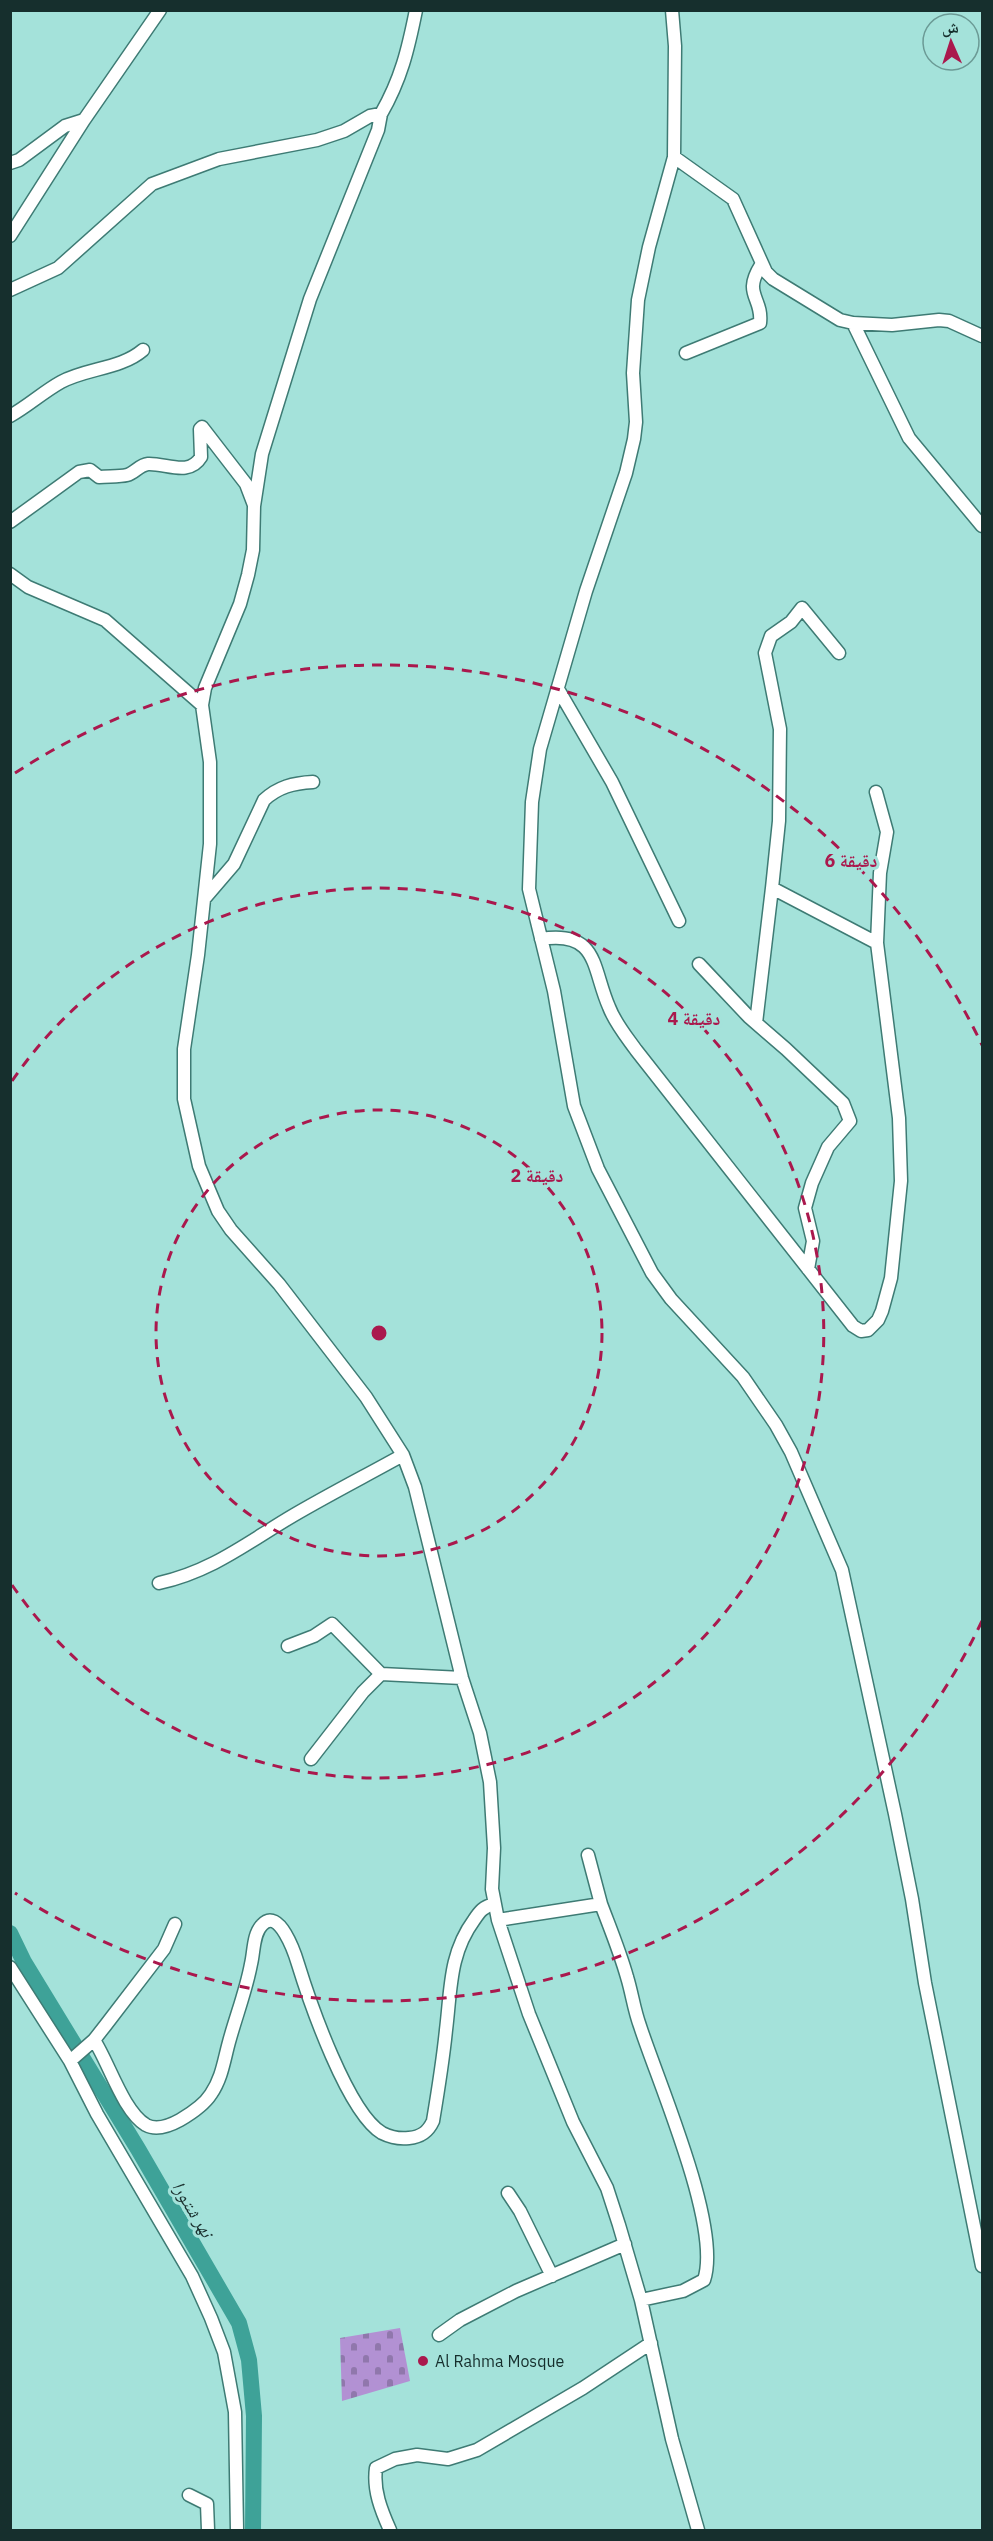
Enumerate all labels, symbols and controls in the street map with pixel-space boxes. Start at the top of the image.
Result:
north arrow [921,12,981,72]
text: ش [941,17,959,37]
text: 6 دقيقة [825,849,878,872]
text: 4 دقيقة [668,1007,721,1030]
text: 2 دقيقة [511,1164,564,1187]
centre of rings [369,1323,389,1343]
water label: نهر شتورا [167,2177,220,2244]
place label: Al Rahma Mosque [435,2351,564,2371]
marker: Al Rahma Mosque [416,2354,430,2368]

